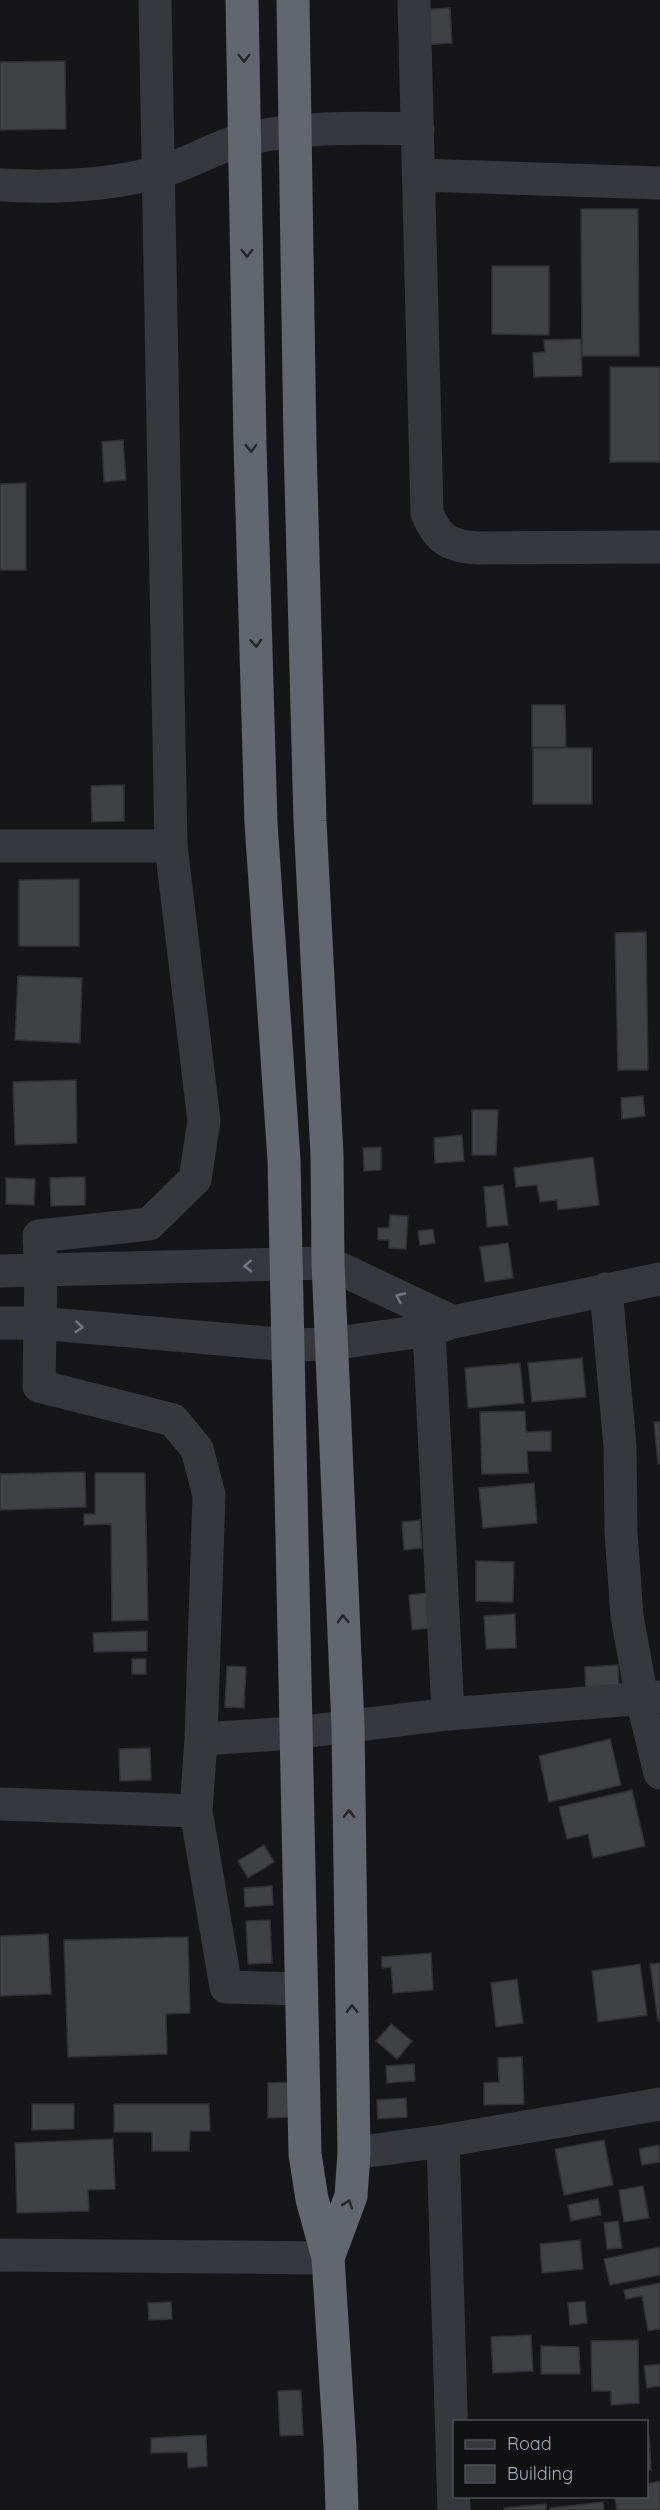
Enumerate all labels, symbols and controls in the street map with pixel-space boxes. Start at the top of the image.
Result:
one-way arrow [237,54,250,63]
one-way arrow [241,249,253,258]
one-way arrow [244,444,257,453]
one-way arrow [250,639,262,648]
one-way arrow [244,1259,253,1272]
one-way arrow [395,1293,406,1305]
one-way arrow [75,1320,84,1333]
one-way arrow [337,1615,350,1624]
one-way arrow [343,1810,355,1819]
one-way arrow [346,2005,358,2014]
one-way arrow [341,2199,353,2210]
legend [453,2420,648,2498]
text: Road [507,2432,552,2455]
text: Building [507,2462,573,2485]

